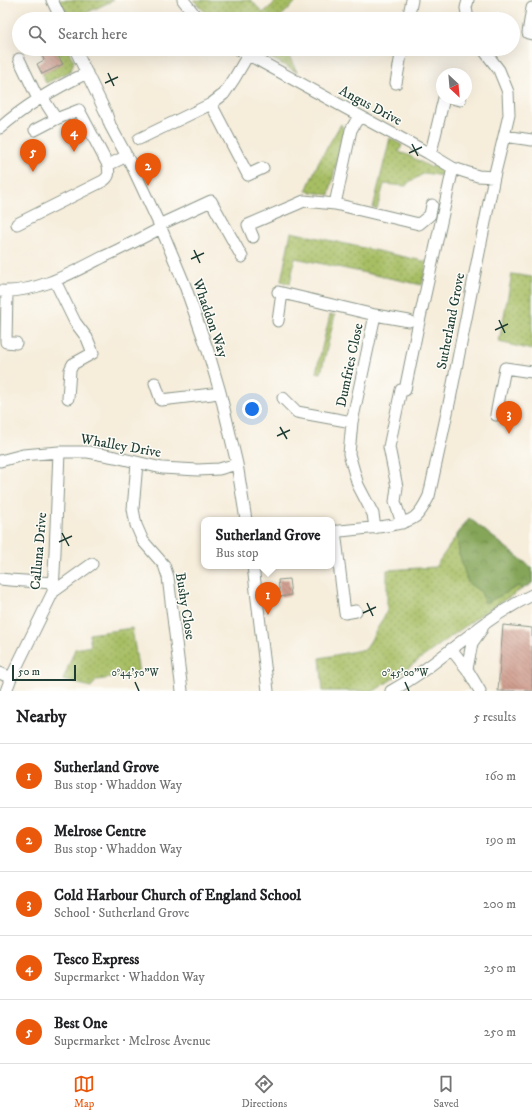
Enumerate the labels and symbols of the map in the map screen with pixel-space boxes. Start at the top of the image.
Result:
north arrow [436,68,472,104]
street label: Angus Drive [336,82,405,130]
pin: 4 [61,119,87,152]
pin: 5 [20,139,46,172]
pin: 2 [135,153,161,186]
street label: Sutherland Grove [433,271,469,371]
street label: Whaddon Way [188,276,232,360]
street label: Dumfries Close [332,321,368,409]
your location [242,399,262,419]
pin: 3 [496,401,522,434]
street label: Whalley Drive [78,430,163,462]
street label: Calluna Drive [27,511,51,591]
street label: Bushy Close [171,571,199,641]
pin: 1 [255,582,281,615]
scale bar [12,663,76,682]
text: 0°44'50"W [111,667,159,679]
text: 0°45'00"W [382,667,429,679]

